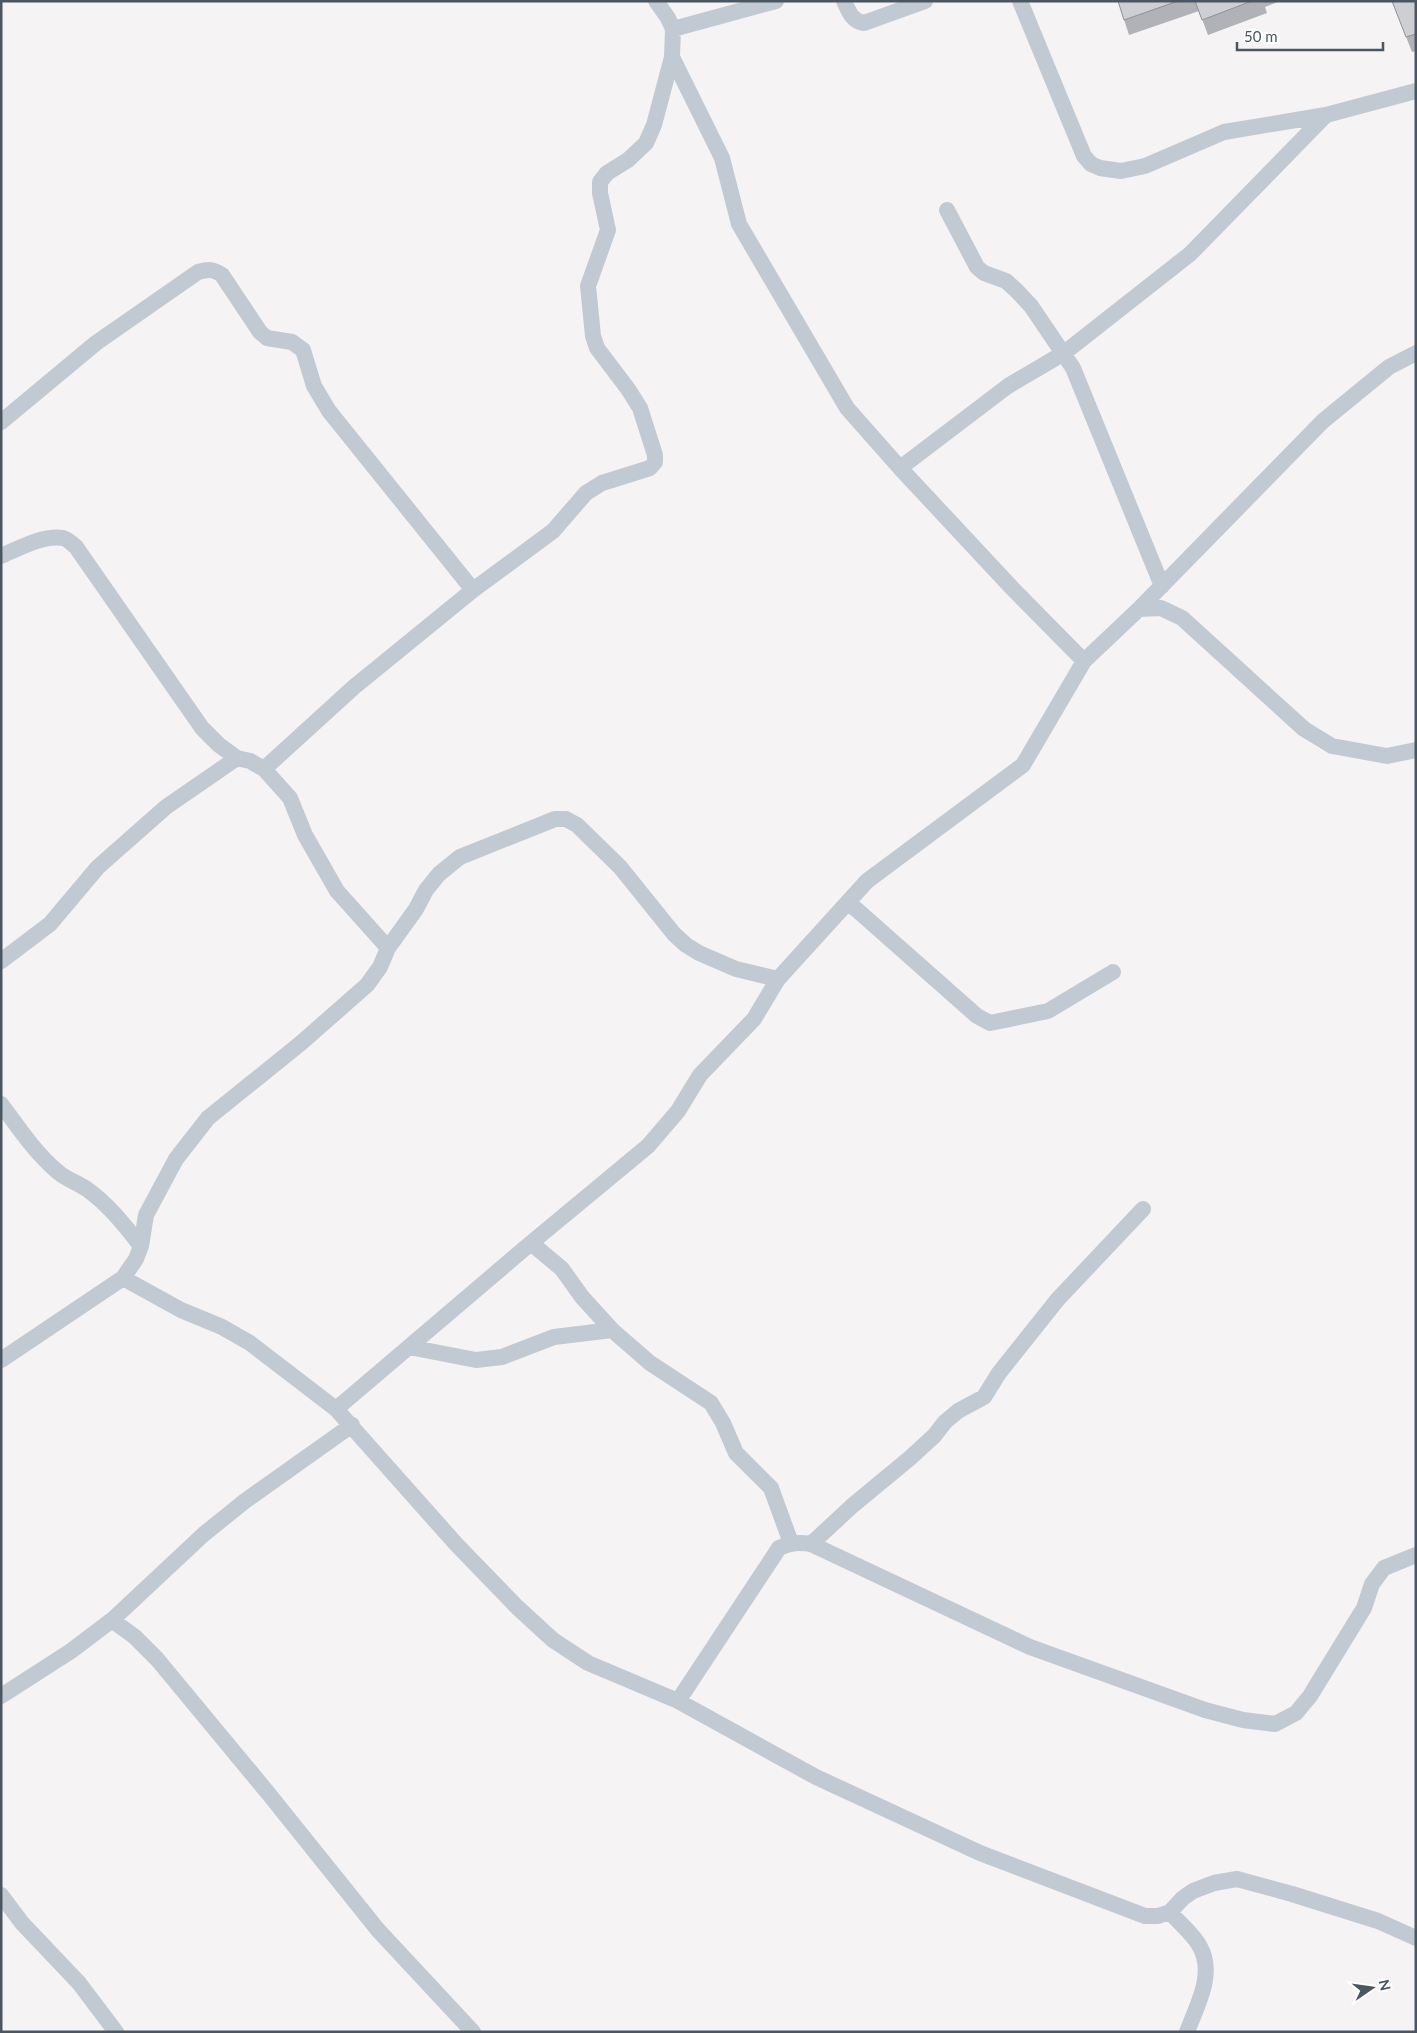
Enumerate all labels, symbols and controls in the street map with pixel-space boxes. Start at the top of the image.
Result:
scale bar [1237,20,1383,52]
text: 50 m [1244,27,1278,45]
north arrow [1347,1963,1397,2013]
text: N [1376,1978,1395,1992]

